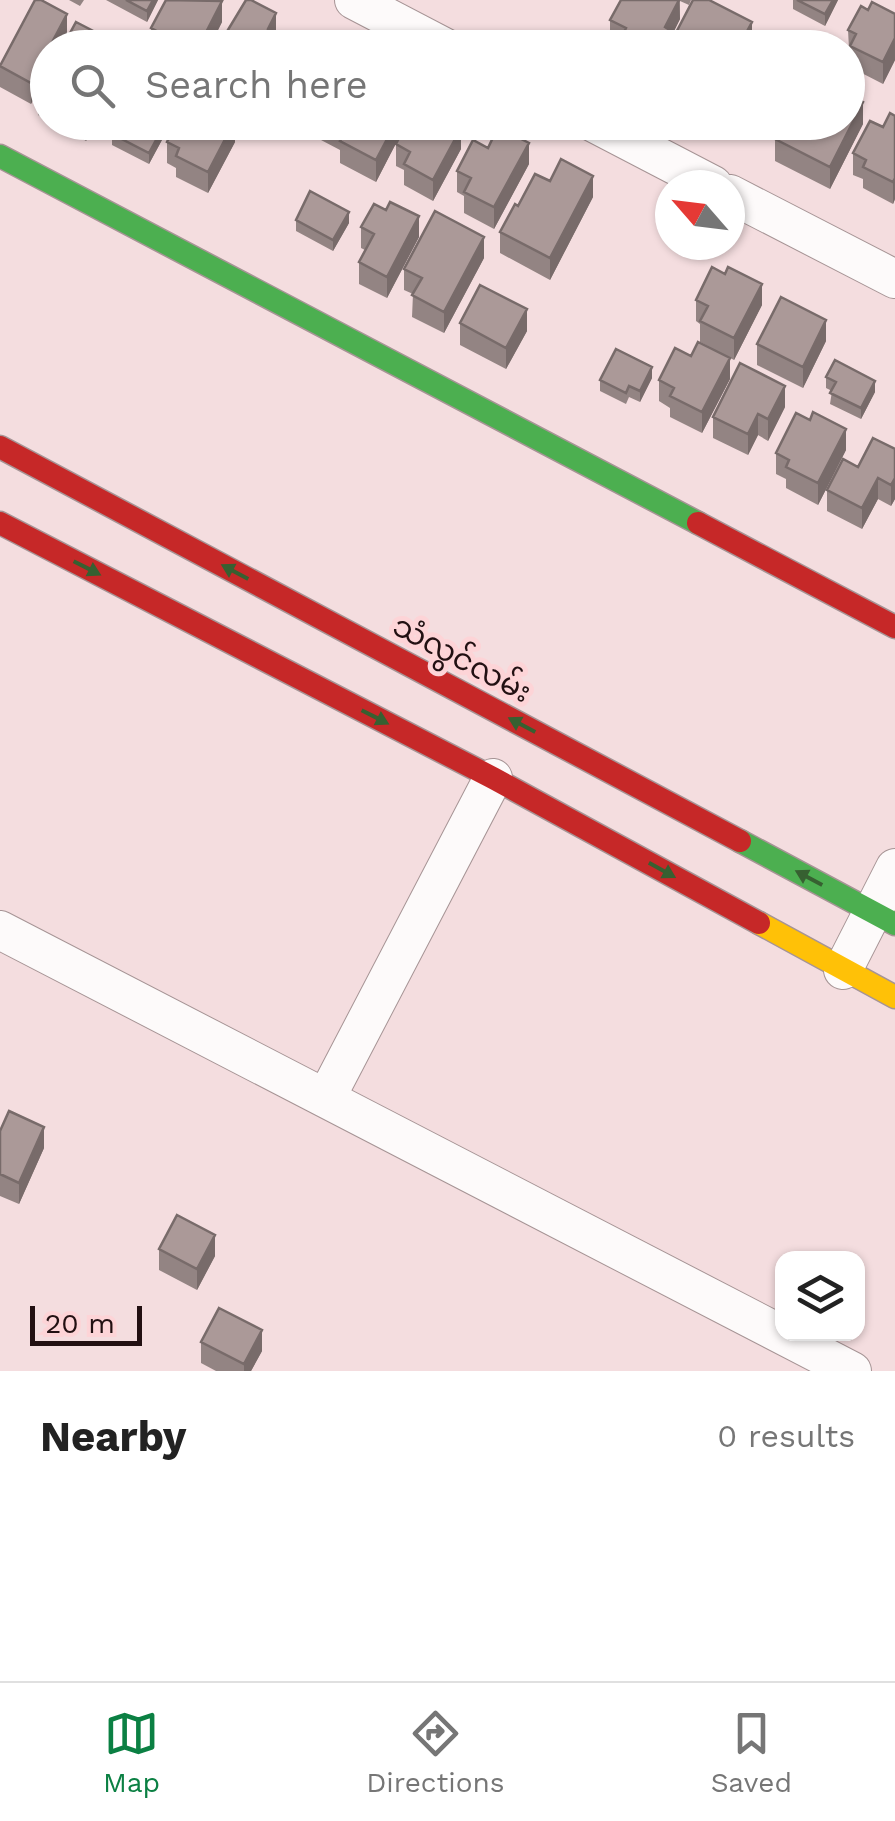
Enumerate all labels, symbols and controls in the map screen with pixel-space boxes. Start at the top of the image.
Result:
search box [30,30,865,140]
icon: search [65,58,120,113]
text: Search here [145,63,368,107]
north arrow [655,170,745,260]
one-way arrow [72,559,101,576]
one-way arrow [221,564,250,581]
street label: သံလွင်လမ်း [384,604,539,715]
one-way arrow [361,708,390,725]
one-way arrow [508,717,537,734]
one-way arrow [648,861,676,879]
one-way arrow [794,870,823,887]
map controls [775,1251,865,1341]
button: layers [775,1251,865,1341]
scale bar [30,1301,142,1346]
text: 20 m [45,1307,115,1340]
text: Nearby [40,1412,187,1461]
text: 0 results [717,1417,855,1455]
tab: Map [103,1706,160,1799]
tab: Directions [366,1706,505,1799]
tab: Saved [711,1706,792,1799]

